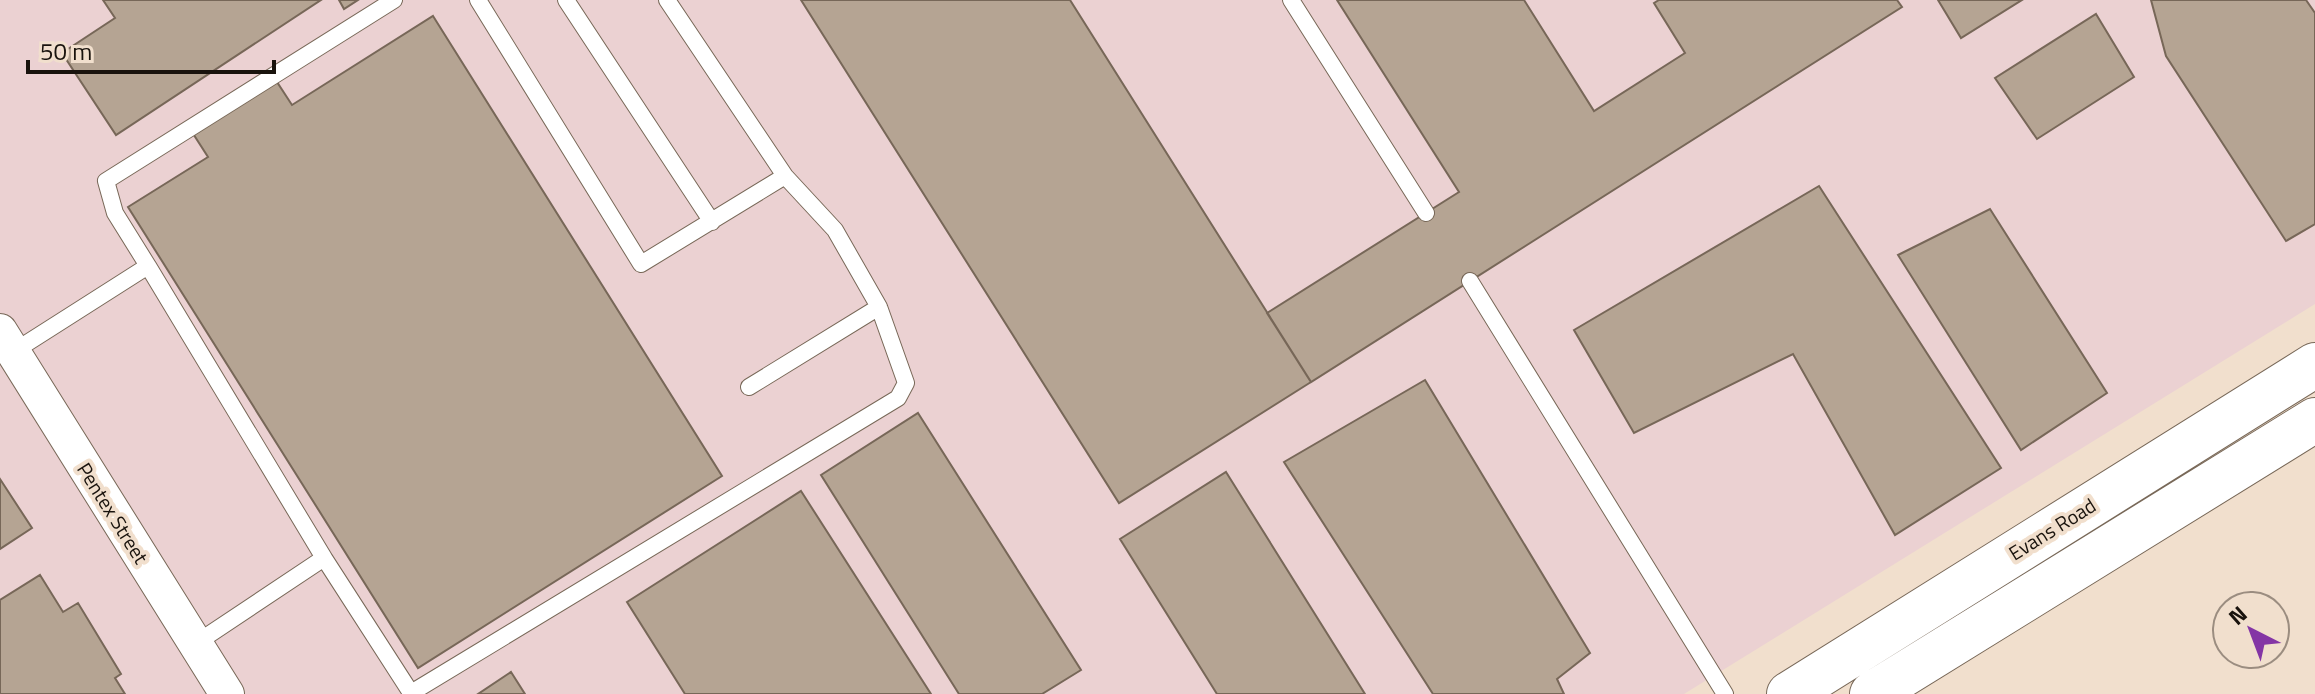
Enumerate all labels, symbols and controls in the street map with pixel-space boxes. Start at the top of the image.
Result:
scale bar [28,24,274,74]
text: 50 m [40,33,92,69]
street label: Pentex Street [69,456,157,570]
street label: Evans Road [2002,490,2102,568]
north arrow [2211,590,2291,670]
text: N [2221,597,2255,633]

